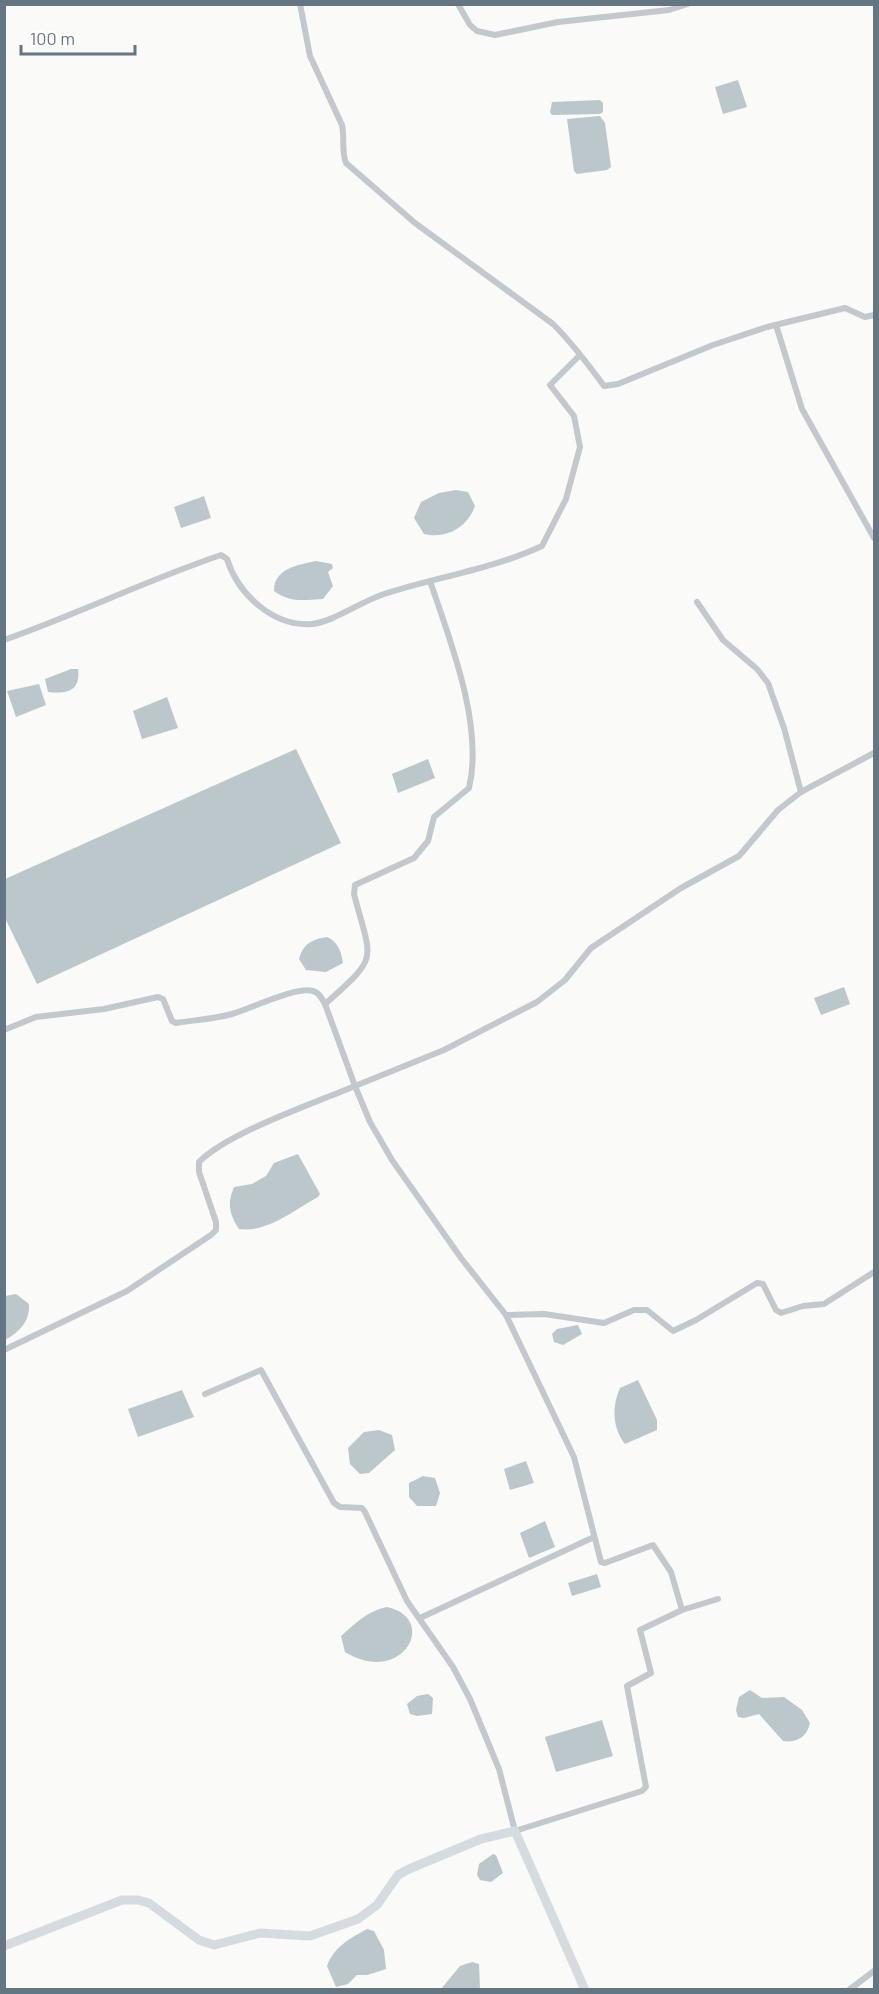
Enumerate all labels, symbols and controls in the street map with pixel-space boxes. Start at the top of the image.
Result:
scale bar [21,18,135,56]
text: 100 m [30,27,75,49]

